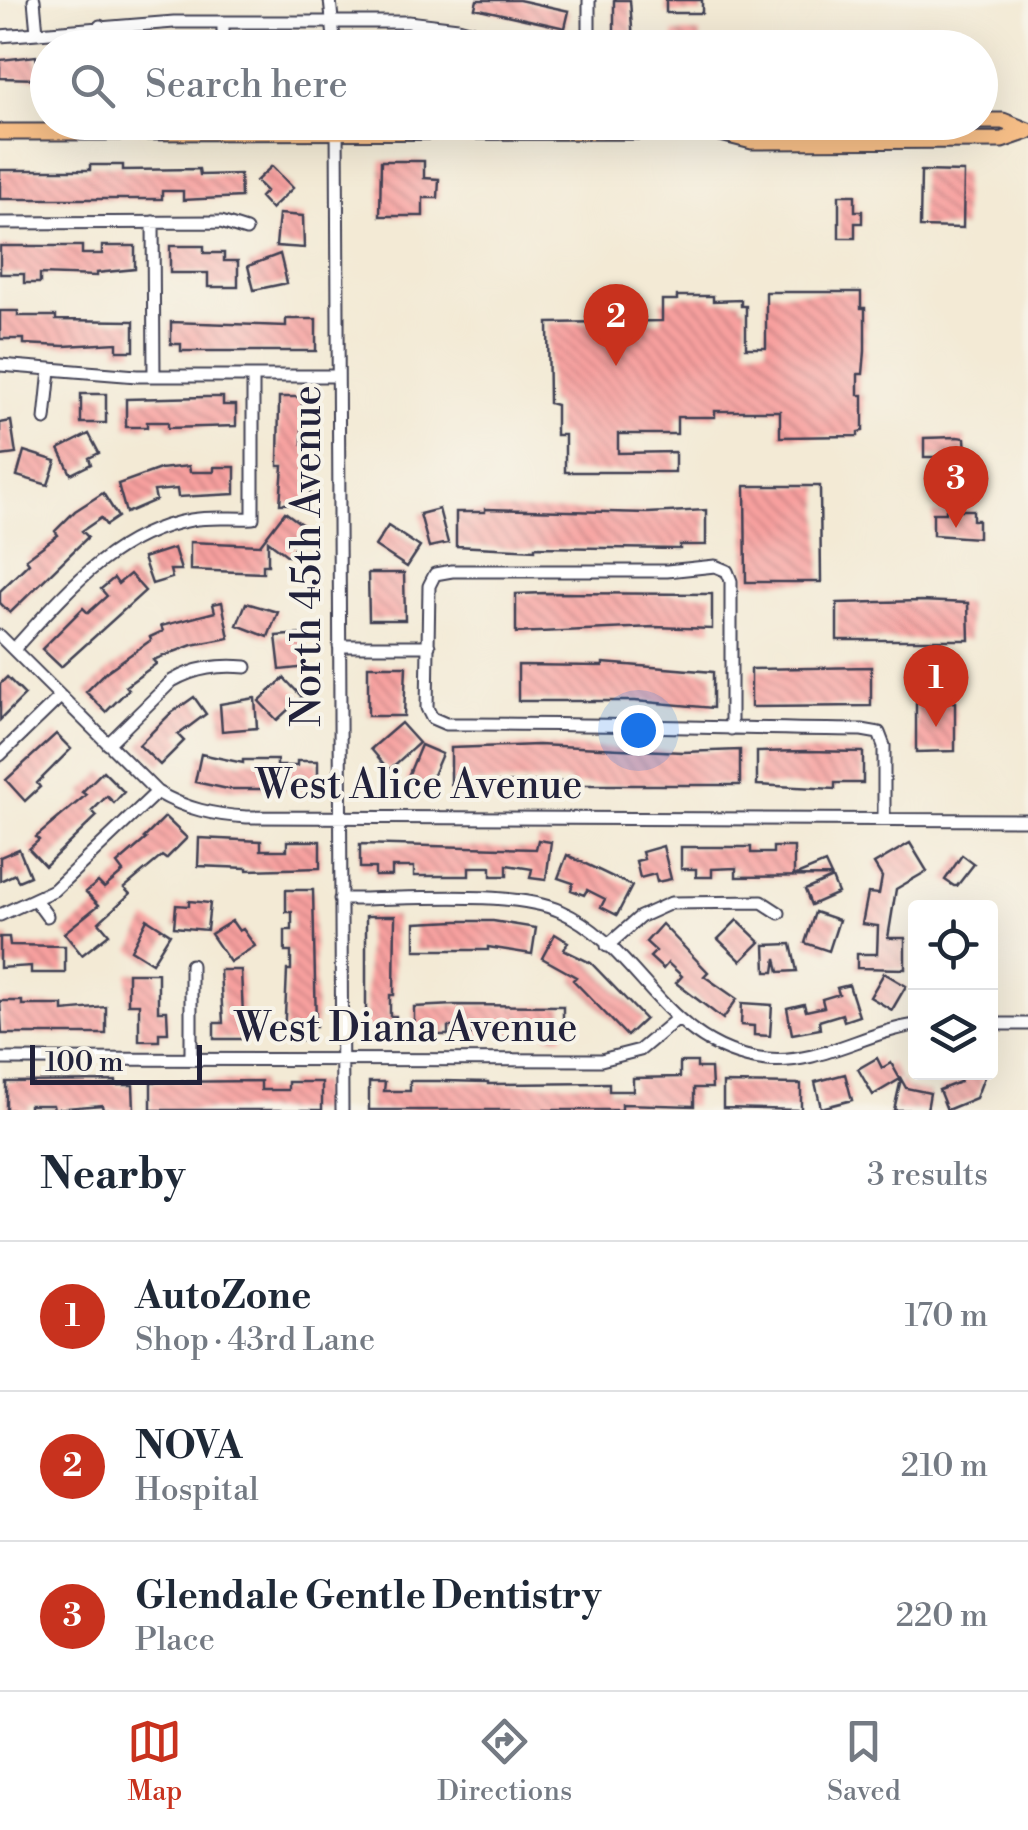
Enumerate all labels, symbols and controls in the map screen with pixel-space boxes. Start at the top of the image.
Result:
search box [30,30,998,140]
icon: search [65,58,120,113]
text: Search here [145,62,348,109]
pin: 2 [584,284,648,366]
street label: North 45th Avenue [283,385,333,727]
pin: 3 [924,446,988,528]
pin: 1 [904,644,968,727]
your location [613,705,664,756]
street label: West Alice Avenue [253,761,583,811]
map controls [908,900,998,1080]
button: locate [908,900,998,990]
button: layers [908,990,998,1080]
street label: West Diana Avenue [233,1004,577,1054]
scale bar [30,1040,202,1084]
text: 100 m [45,1045,124,1080]
text: Nearby [40,1149,185,1202]
text: 3 results [867,1155,988,1195]
text: AutoZone [135,1273,311,1320]
text: 1 [65,1296,80,1336]
text: 170 m [905,1296,988,1336]
text: Shop · 43rd Lane [135,1320,375,1360]
text: NOVA [135,1423,242,1470]
text: 2 [62,1446,83,1486]
text: 210 m [901,1446,988,1486]
text: Hospital [135,1470,259,1510]
text: Glendale Gentle Dentistry [135,1573,601,1620]
text: 3 [63,1596,82,1636]
text: 220 m [896,1596,988,1636]
text: Place [135,1620,215,1660]
tab: Map [127,1714,182,1809]
tab: Directions [437,1714,572,1809]
tab: Saved [827,1714,901,1809]

